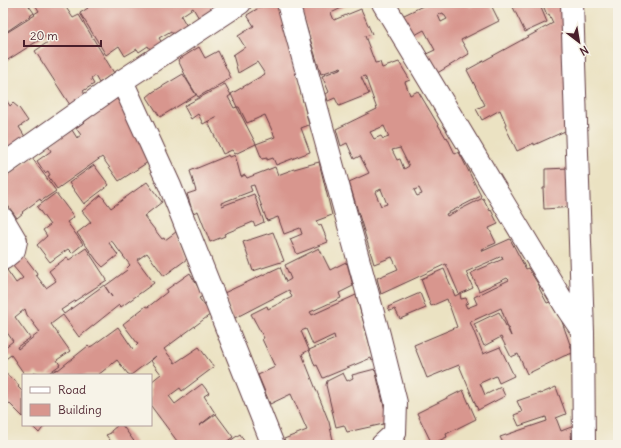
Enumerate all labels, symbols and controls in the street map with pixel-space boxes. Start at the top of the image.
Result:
scale bar [24,22,101,48]
north arrow [559,22,599,62]
text: 20 m [30,28,58,43]
text: N [577,43,591,59]
legend [22,374,152,426]
text: Road [58,382,86,397]
text: Building [58,402,102,417]

